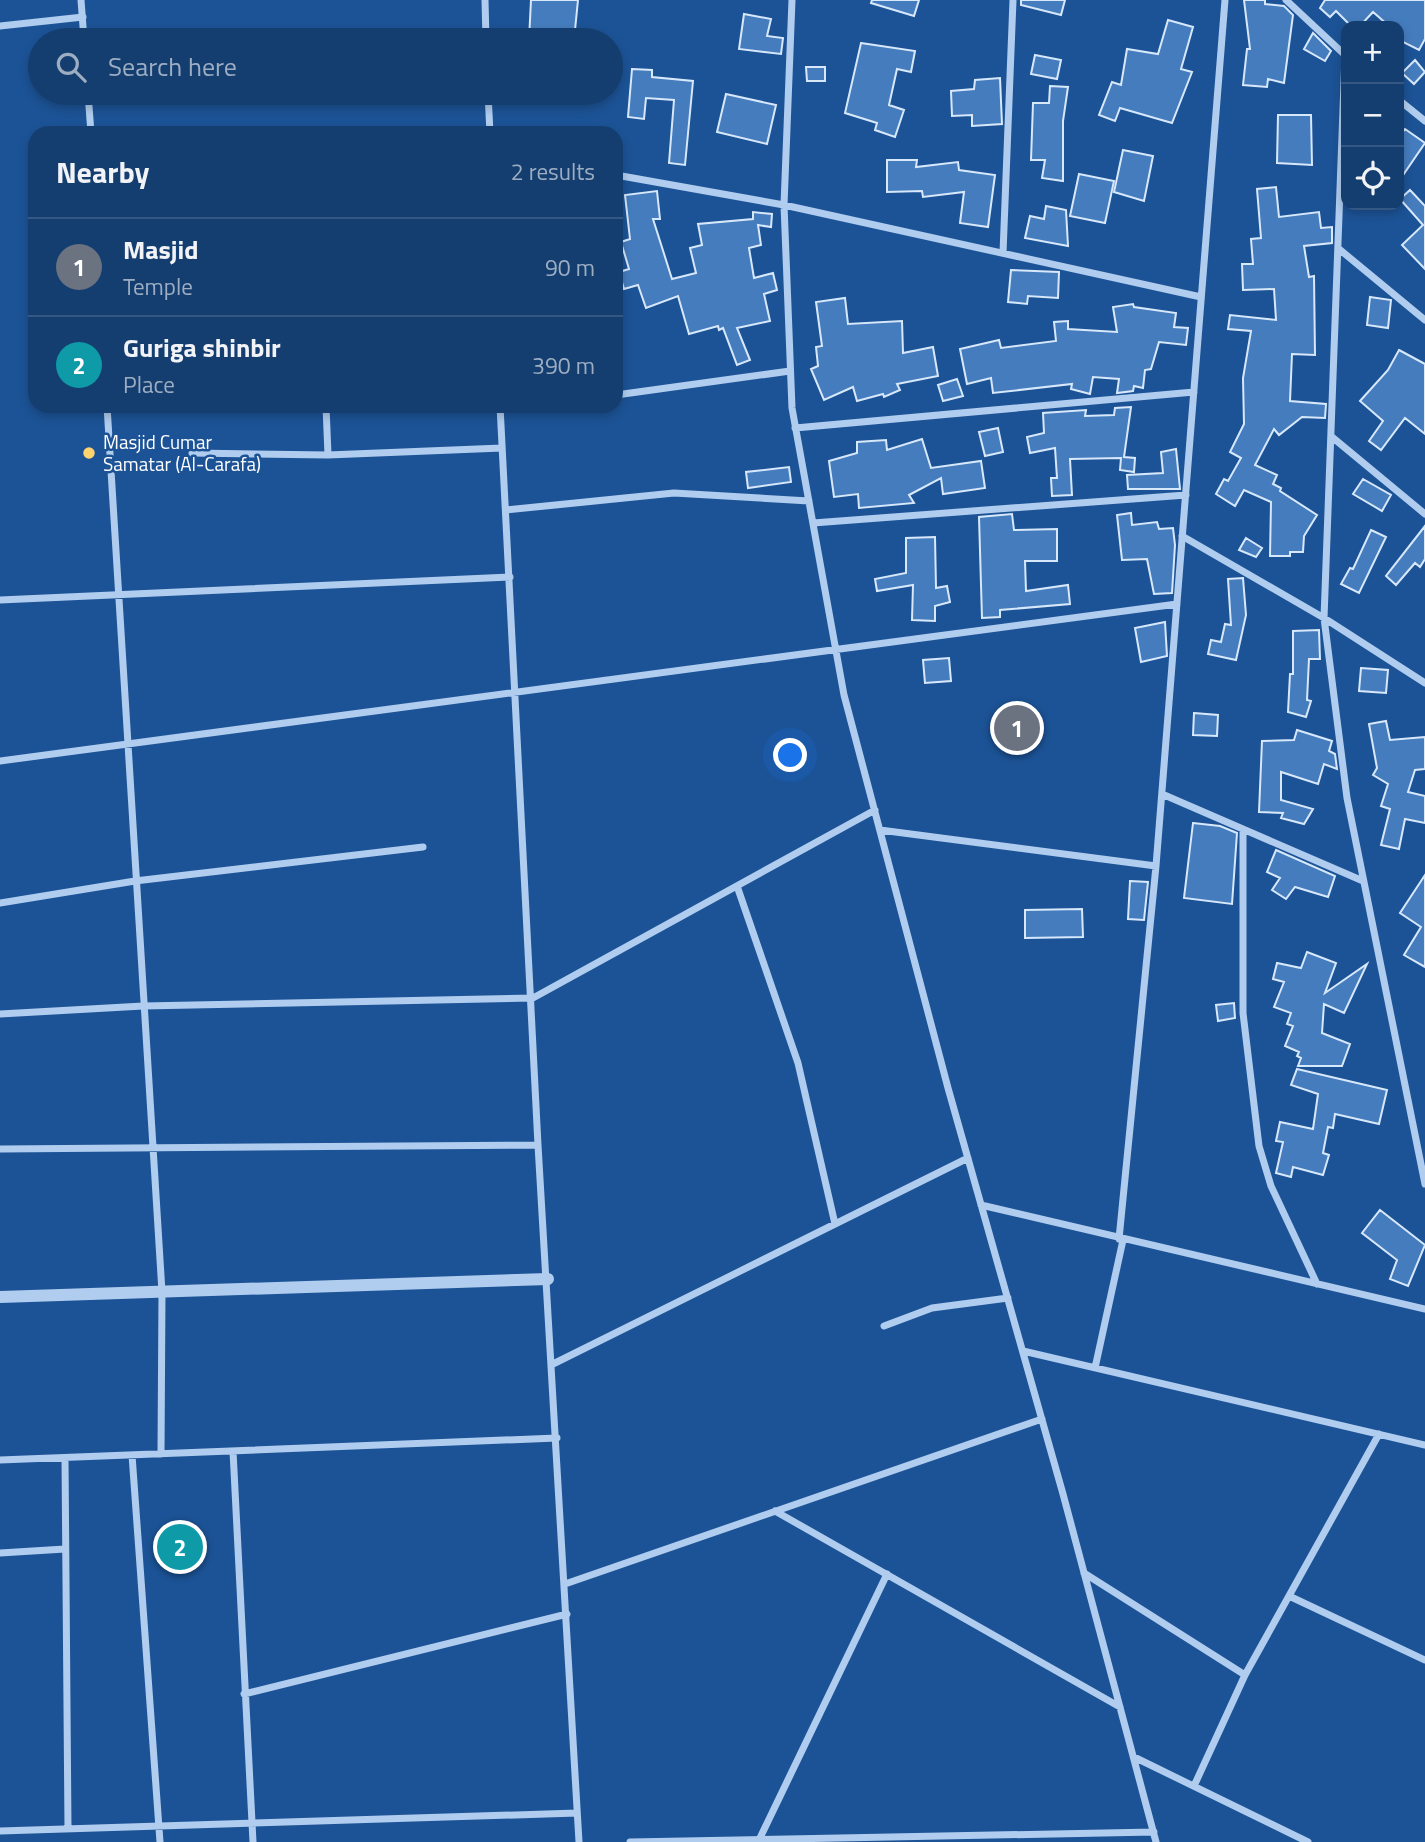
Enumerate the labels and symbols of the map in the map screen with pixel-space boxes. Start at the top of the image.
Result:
place label: Masjid Cumar Samatar (Al-Carafa) [103,427,261,478]
marker: Masjid Cumar Samatar (Al-Carafa) [81,445,97,461]
pin: 1 [994,702,1040,754]
your location [773,738,807,772]
pin: 2 [157,1521,203,1573]

